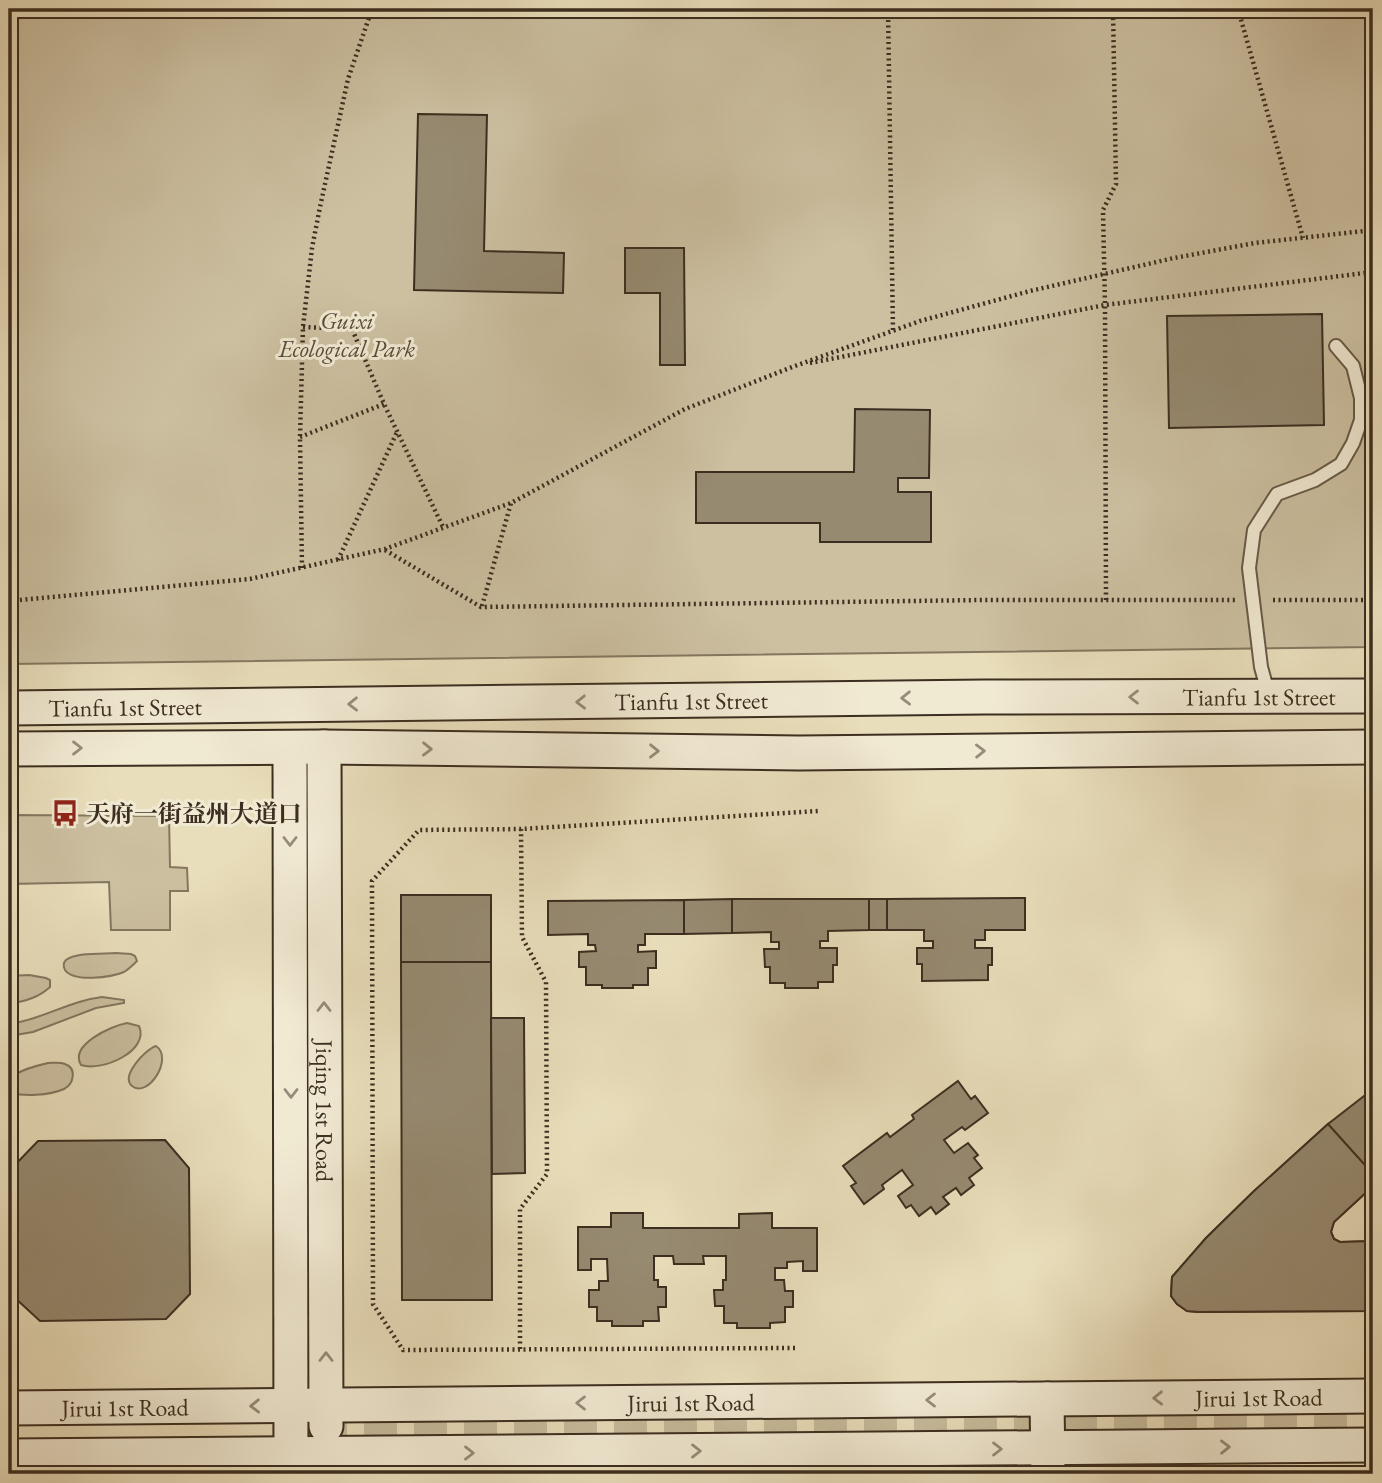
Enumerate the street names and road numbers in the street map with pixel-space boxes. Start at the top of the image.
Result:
street label: Tianfu 1st Street [1182,681,1336,712]
street label: Tianfu 1st Street [614,684,768,717]
street label: Tianfu 1st Street [48,690,203,723]
street label: Jiqing 1st Road [309,1038,341,1183]
street label: Jirui 1st Road [1193,1381,1324,1413]
street label: Jirui 1st Road [625,1386,756,1418]
street label: Jirui 1st Road [59,1391,190,1423]

